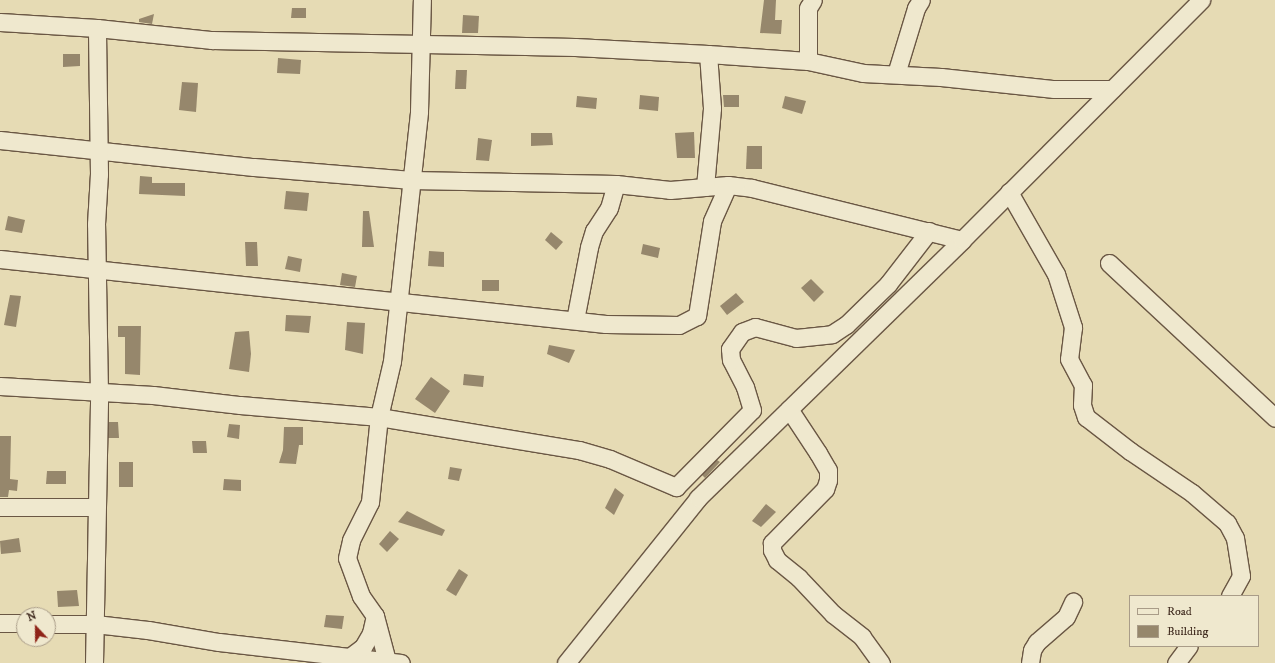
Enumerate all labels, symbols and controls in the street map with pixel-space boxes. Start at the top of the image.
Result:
legend [1129,595,1259,647]
text: Road [1167,604,1192,619]
north arrow [16,607,56,647]
text: N [25,609,39,625]
text: Building [1167,624,1208,639]

